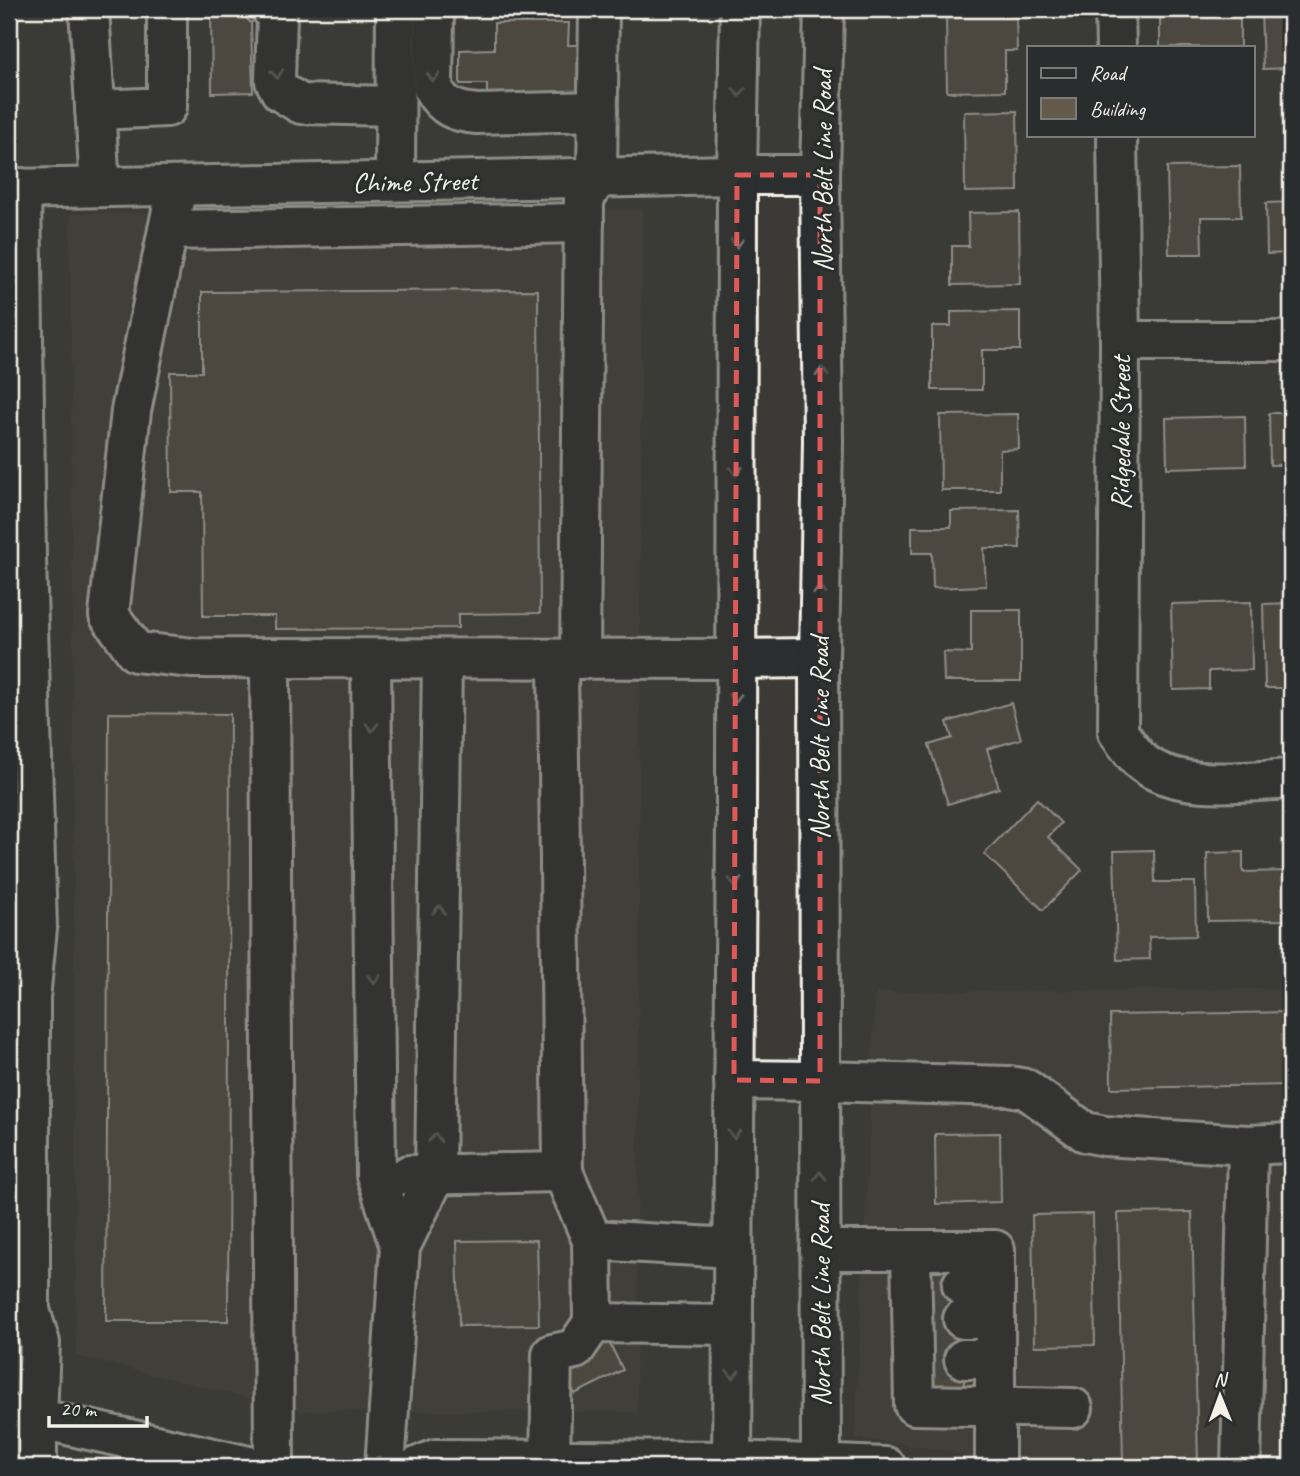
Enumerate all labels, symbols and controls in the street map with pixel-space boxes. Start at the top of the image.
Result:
legend [1027,46,1254,136]
text: Road [1090,60,1129,86]
street label: North Belt Line Road [805,66,840,272]
one-way arrow [269,68,284,80]
one-way arrow [426,72,441,83]
one-way arrow [731,86,746,97]
text: Building [1090,96,1147,122]
street label: Chime Street [352,163,480,200]
one-way arrow [729,238,745,249]
street label: Ridgedale Street [1103,353,1138,510]
one-way arrow [814,367,830,377]
one-way arrow [728,466,744,476]
one-way arrow [812,584,828,594]
street label: North Belt Line Road [802,633,837,839]
one-way arrow [727,693,743,704]
one-way arrow [364,722,380,733]
one-way arrow [727,877,743,888]
one-way arrow [431,905,446,916]
one-way arrow [366,974,382,985]
one-way arrow [726,1129,741,1140]
one-way arrow [427,1132,443,1143]
one-way arrow [812,1170,828,1181]
street label: North Belt Line Road [803,1200,838,1406]
north arrow [1184,1360,1254,1430]
text: N [1214,1368,1229,1392]
one-way arrow [725,1369,741,1380]
scale bar [49,1385,147,1429]
text: 20 m [60,1396,98,1422]

